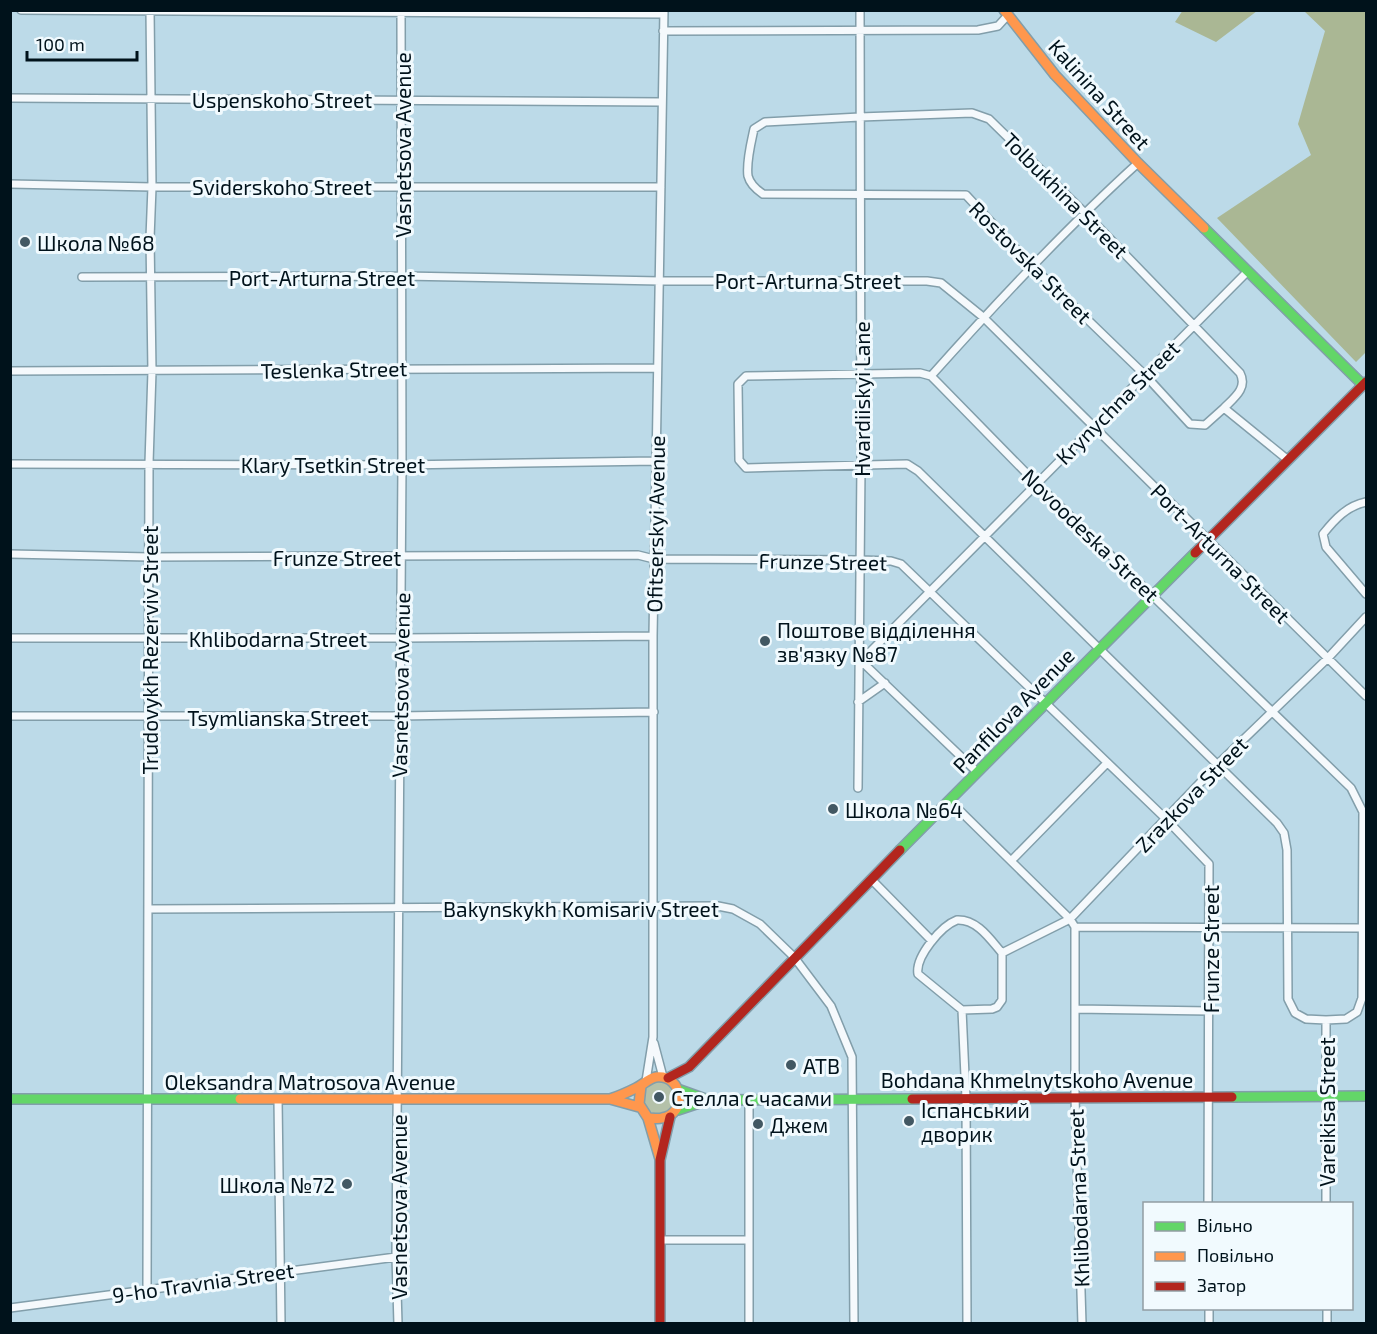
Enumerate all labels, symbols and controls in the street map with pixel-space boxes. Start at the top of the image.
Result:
scale bar [27,24,136,62]
text: 100 m [36,33,85,55]
street label: Kalinina Street [1044,34,1156,154]
street label: Vasnetsova Avenue [390,52,415,238]
street label: Uspenskoho Street [192,87,372,112]
street label: Tolbukhina Street [998,127,1134,263]
street label: Sviderskoho Street [192,174,372,199]
street label: Rostovska Street [965,196,1097,328]
place label: Школа №68 [37,230,155,255]
marker: Школа №68 [18,235,32,249]
street label: Port-Arturna Street [229,265,415,290]
street label: Port-Arturna Street [715,268,901,293]
street label: Hvardiiskyi Lane [849,321,874,477]
street label: Krynychna Street [1050,335,1184,469]
street label: Teslenka Street [260,355,408,383]
street label: Ofitserskyi Avenue [641,435,669,613]
street label: Klary Tsetkin Street [241,452,425,477]
street label: Novoodeska Street [1017,463,1165,607]
street label: Port-Arturna Street [1146,478,1296,628]
street label: Trudovykh Rezerviv Street [137,526,162,774]
street label: Frunze Street [273,545,401,570]
street label: Frunze Street [759,547,887,575]
street label: Vasnetsova Avenue [386,592,414,778]
place label: Поштове відділення зв'язку №87 [777,617,976,667]
street label: Khlibodarna Street [189,626,367,651]
marker: Поштове відділення зв'язку №87 [758,634,772,648]
street label: Panfilova Avenue [947,642,1079,778]
street label: Tsymlianska Street [187,705,369,730]
street label: Zrazkova Street [1130,731,1252,857]
place label: Школа №64 [845,797,963,822]
marker: Школа №64 [826,802,840,816]
street label: Frunze Street [1198,885,1223,1013]
street label: Bakynskykh Komisariv Street [443,896,719,921]
street label: Vareikisa Street [1314,1037,1339,1187]
place label: ATB [803,1053,840,1078]
marker: ATB [784,1058,798,1072]
street label: Bohdana Khmelnytskoho Avenue [881,1067,1193,1092]
street label: Oleksandra Matrosova Avenue [165,1069,455,1094]
place label: Стелла с часами [671,1085,832,1110]
marker: Стелла с часами [652,1090,666,1104]
place label: Іспанський дворик [921,1097,1030,1146]
street label: Khlibodarna Street [1062,1108,1094,1288]
place label: Джем [770,1112,828,1137]
street label: Vasnetsova Avenue [386,1114,411,1300]
marker: Іспанський дворик [902,1114,916,1128]
marker: Джем [751,1117,765,1131]
place label: Школа №72 [219,1172,335,1197]
marker: Школа №72 [340,1177,354,1191]
legend [1143,1202,1353,1310]
text: Вільно [1197,1214,1253,1236]
text: Повільно [1197,1244,1274,1266]
street label: 9-ho Travnia Street [111,1257,295,1307]
text: Затор [1197,1274,1246,1296]

